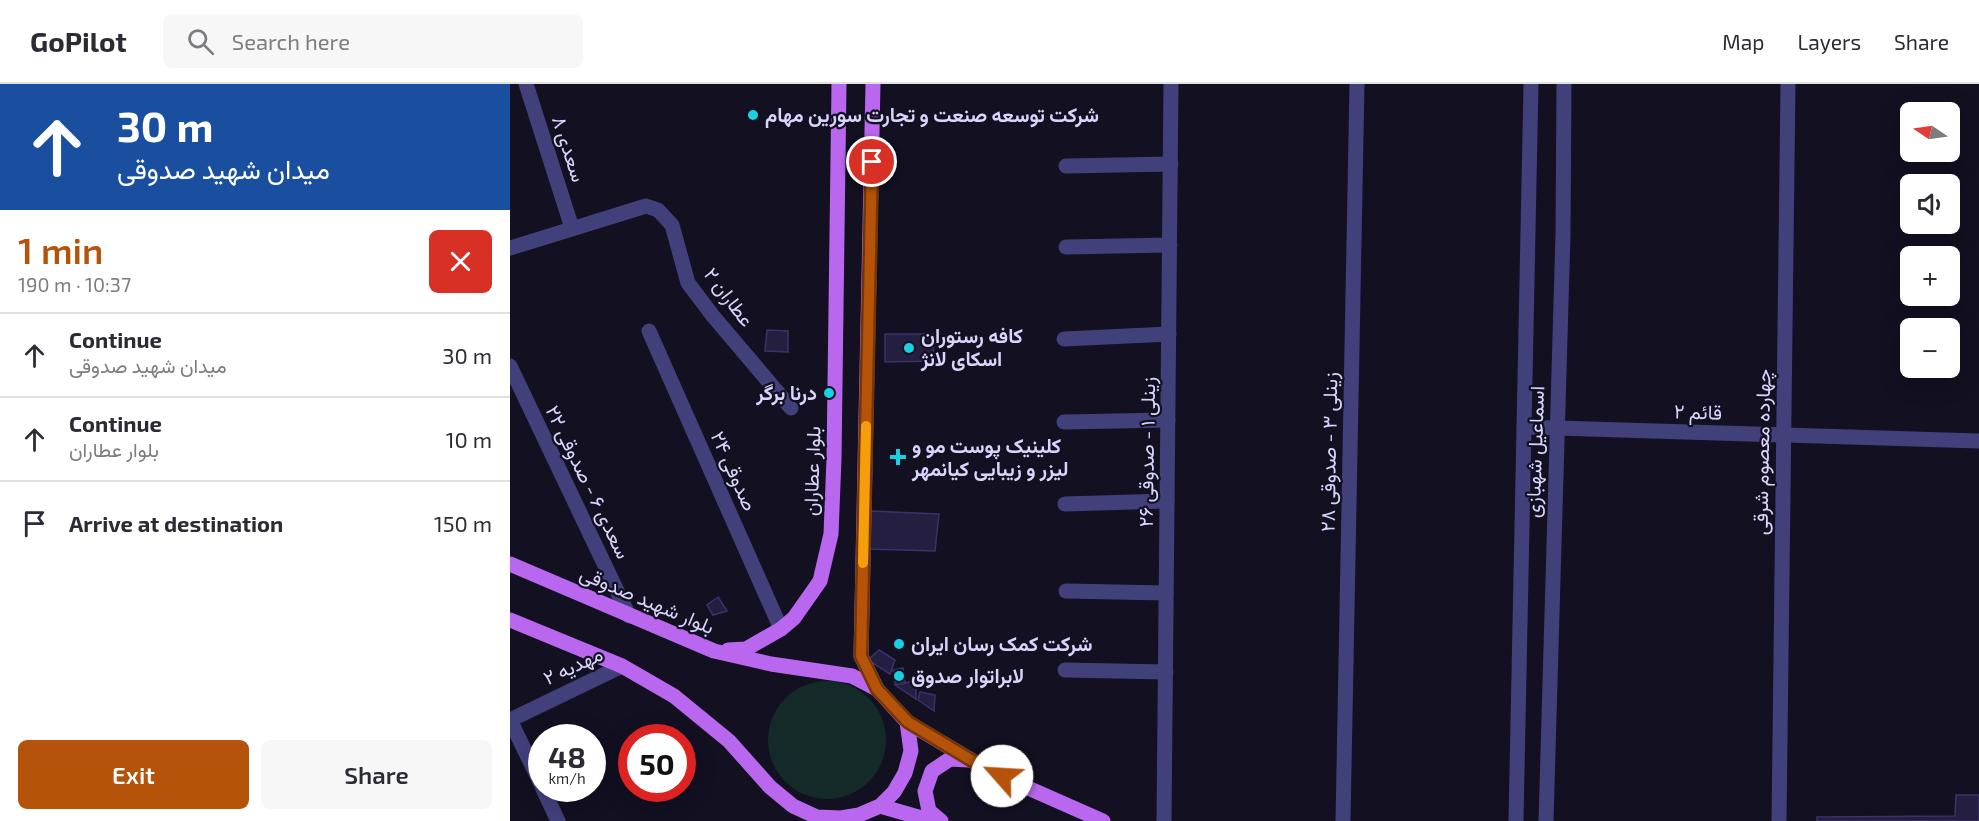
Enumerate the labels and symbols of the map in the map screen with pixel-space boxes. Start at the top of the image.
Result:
place label: شرکت توسعه صنعت و تجارت سورین مهام [765,102,1099,128]
north arrow [1900,102,1960,162]
marker: شرکت توسعه صنعت و تجارت سورین مهام [746,108,760,122]
street label: سعدی ۸ [547,113,592,185]
pin [846,136,897,187]
street label: عطاران ۲ [698,262,760,332]
place label: کافه رستوران اسکای لانژ [920,323,1023,372]
marker: کافه رستوران اسکای لانژ [902,341,916,355]
street label: چهارده معصوم شرقی [1748,369,1777,535]
street label: زینلی ۳ - صدوقی ۲۸ [1315,372,1343,532]
street label: زینلی ۱ - صدوقی ۲۶ [1133,377,1161,527]
place label: درنا برگر [755,380,817,406]
street label: اسماعیل شهبازی [1520,385,1550,519]
marker: درنا برگر [822,386,836,400]
street label: قائم ۲ [1673,398,1723,426]
street label: سعدی ۶ - صدوقی ۲۲ [540,401,636,563]
street label: بلوار عطاران [797,426,827,516]
street label: صدوقی ۲۴ [705,427,763,515]
place label: کلینیک پوست مو و لیزر و زیبایی کیانمهر [911,433,1069,482]
marker: کلینیک پوست مو و لیزر و زیبایی کیانمهر [889,448,907,466]
street label: بلوار شهید صدوقی [576,560,718,640]
place label: شرکت کمک رسان ایران [911,631,1092,657]
marker: شرکت کمک رسان ایران [892,637,906,651]
street label: مهدیه ۲ [539,641,607,691]
place label: لابراتوار صدوق [911,663,1024,689]
marker: لابراتوار صدوق [892,669,906,683]
speed limit sign: 50 [618,724,696,802]
position arrow [970,744,1034,808]

